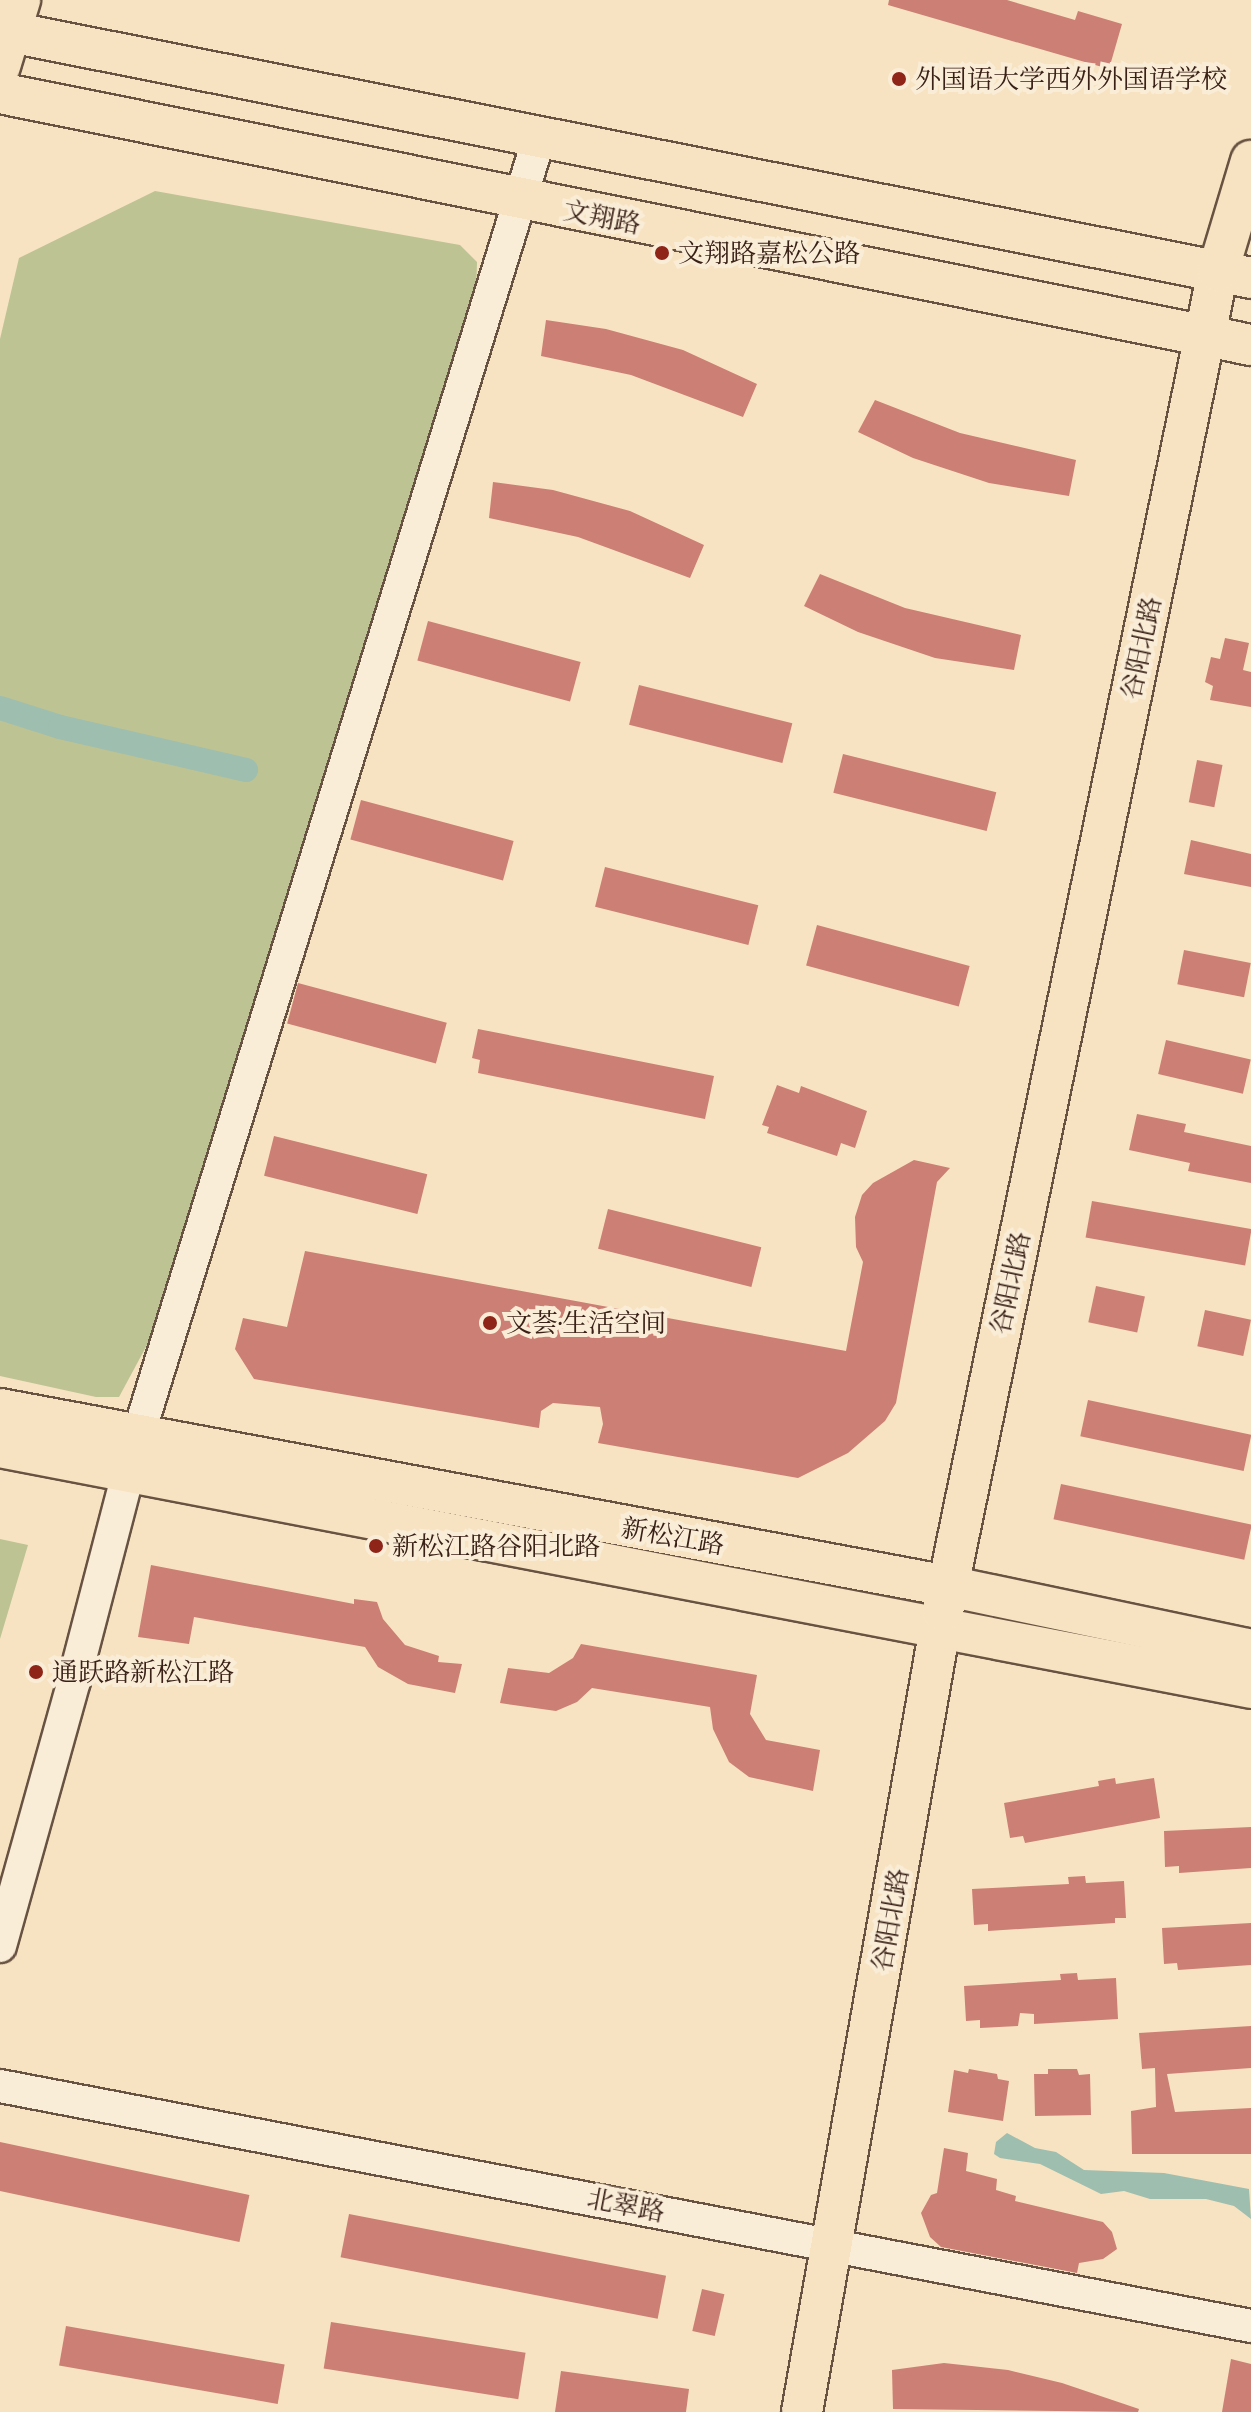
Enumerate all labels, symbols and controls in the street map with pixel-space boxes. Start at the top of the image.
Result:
place label: 外国语大学西外外国语学校 [915,63,1227,95]
marker: 外国语大学西外外国语学校 [890,70,908,88]
street label: 文翔路 [561,194,643,240]
place label: 文翔路嘉松公路 [678,237,860,269]
marker: 文翔路嘉松公路 [653,244,671,262]
street label: 谷阳北路 [1115,594,1167,702]
street label: 谷阳北路 [984,1229,1036,1337]
place label: 文荟·生活空间 [506,1307,666,1339]
marker: 文荟·生活空间 [481,1314,499,1332]
street label: 新松江路 [619,1512,727,1560]
place label: 新松江路谷阳北路 [392,1530,600,1562]
marker: 新松江路谷阳北路 [367,1537,385,1555]
place label: 通跃路新松江路 [52,1656,234,1688]
marker: 通跃路新松江路 [27,1663,45,1681]
street label: 谷阳北路 [866,1866,914,1974]
street label: 北翠路 [585,2182,667,2228]

